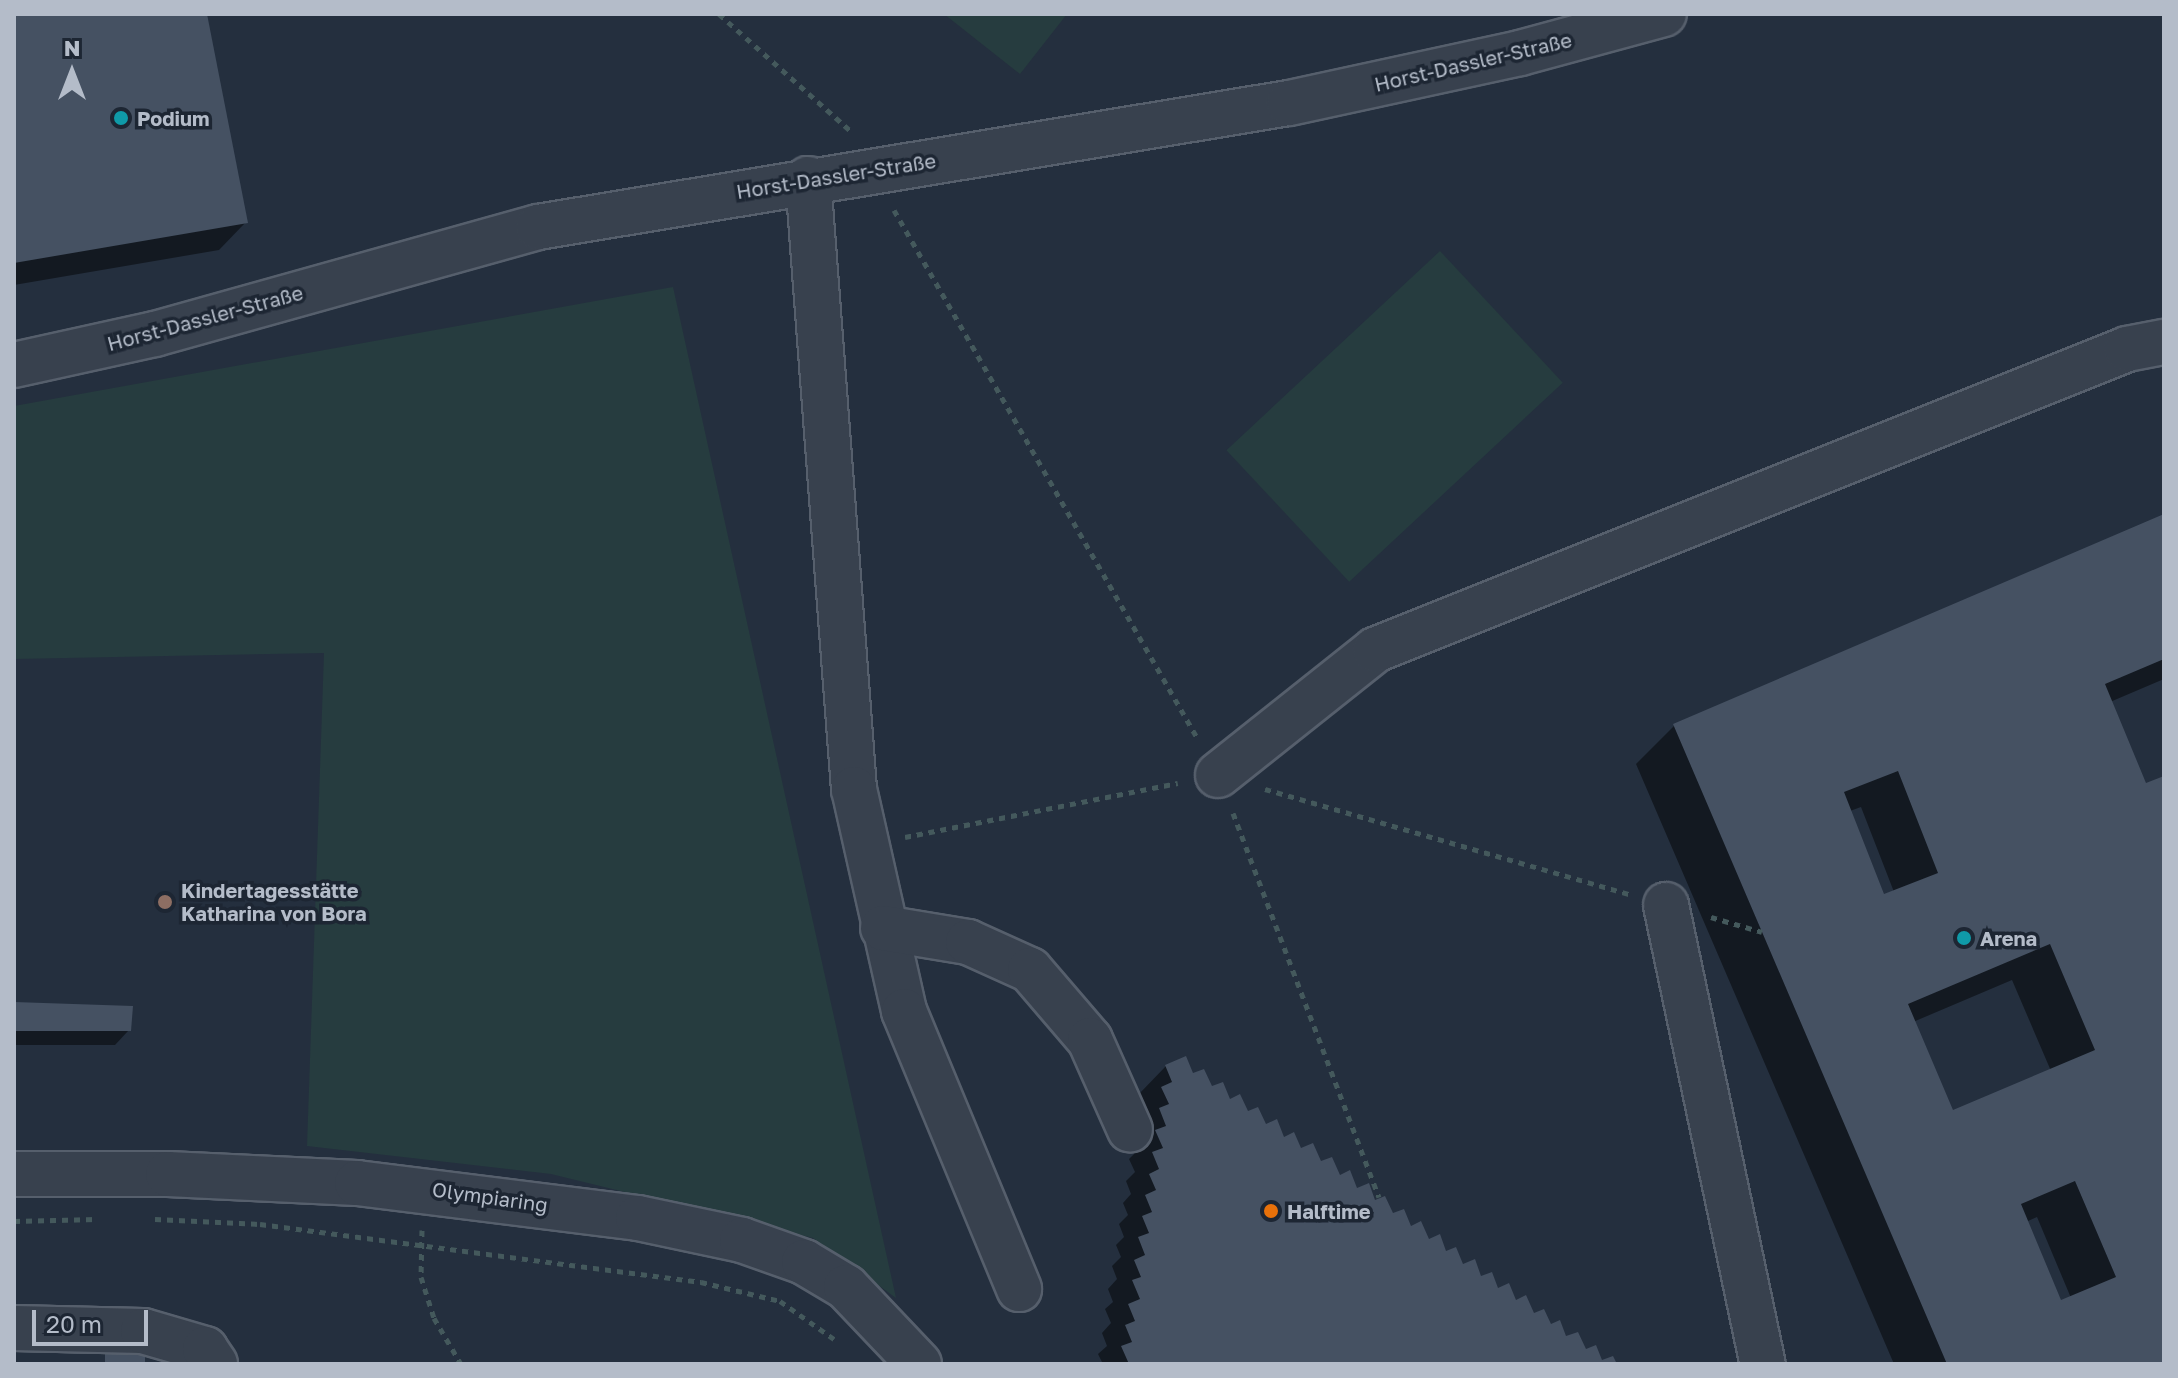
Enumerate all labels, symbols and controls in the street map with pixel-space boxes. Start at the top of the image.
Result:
street label: Horst-Dassler-Straße [1372,28,1574,96]
north arrow [32,32,112,112]
text: N [64,34,80,61]
place label: Podium [137,106,209,130]
marker: Podium [112,109,130,127]
street label: Horst-Dassler-Straße [734,148,938,204]
street label: Horst-Dassler-Straße [104,280,306,356]
place label: Kindertagesstätte Katharina von Bora [181,878,366,925]
marker: Kindertagesstätte Katharina von Bora [156,893,174,911]
place label: Arena [1980,926,2037,950]
marker: Arena [1955,929,1973,947]
street label: Olympiaring [431,1177,549,1217]
place label: Halftime [1287,1199,1371,1223]
marker: Halftime [1262,1202,1280,1220]
scale bar [36,1294,152,1344]
text: 20 m [46,1309,102,1338]

